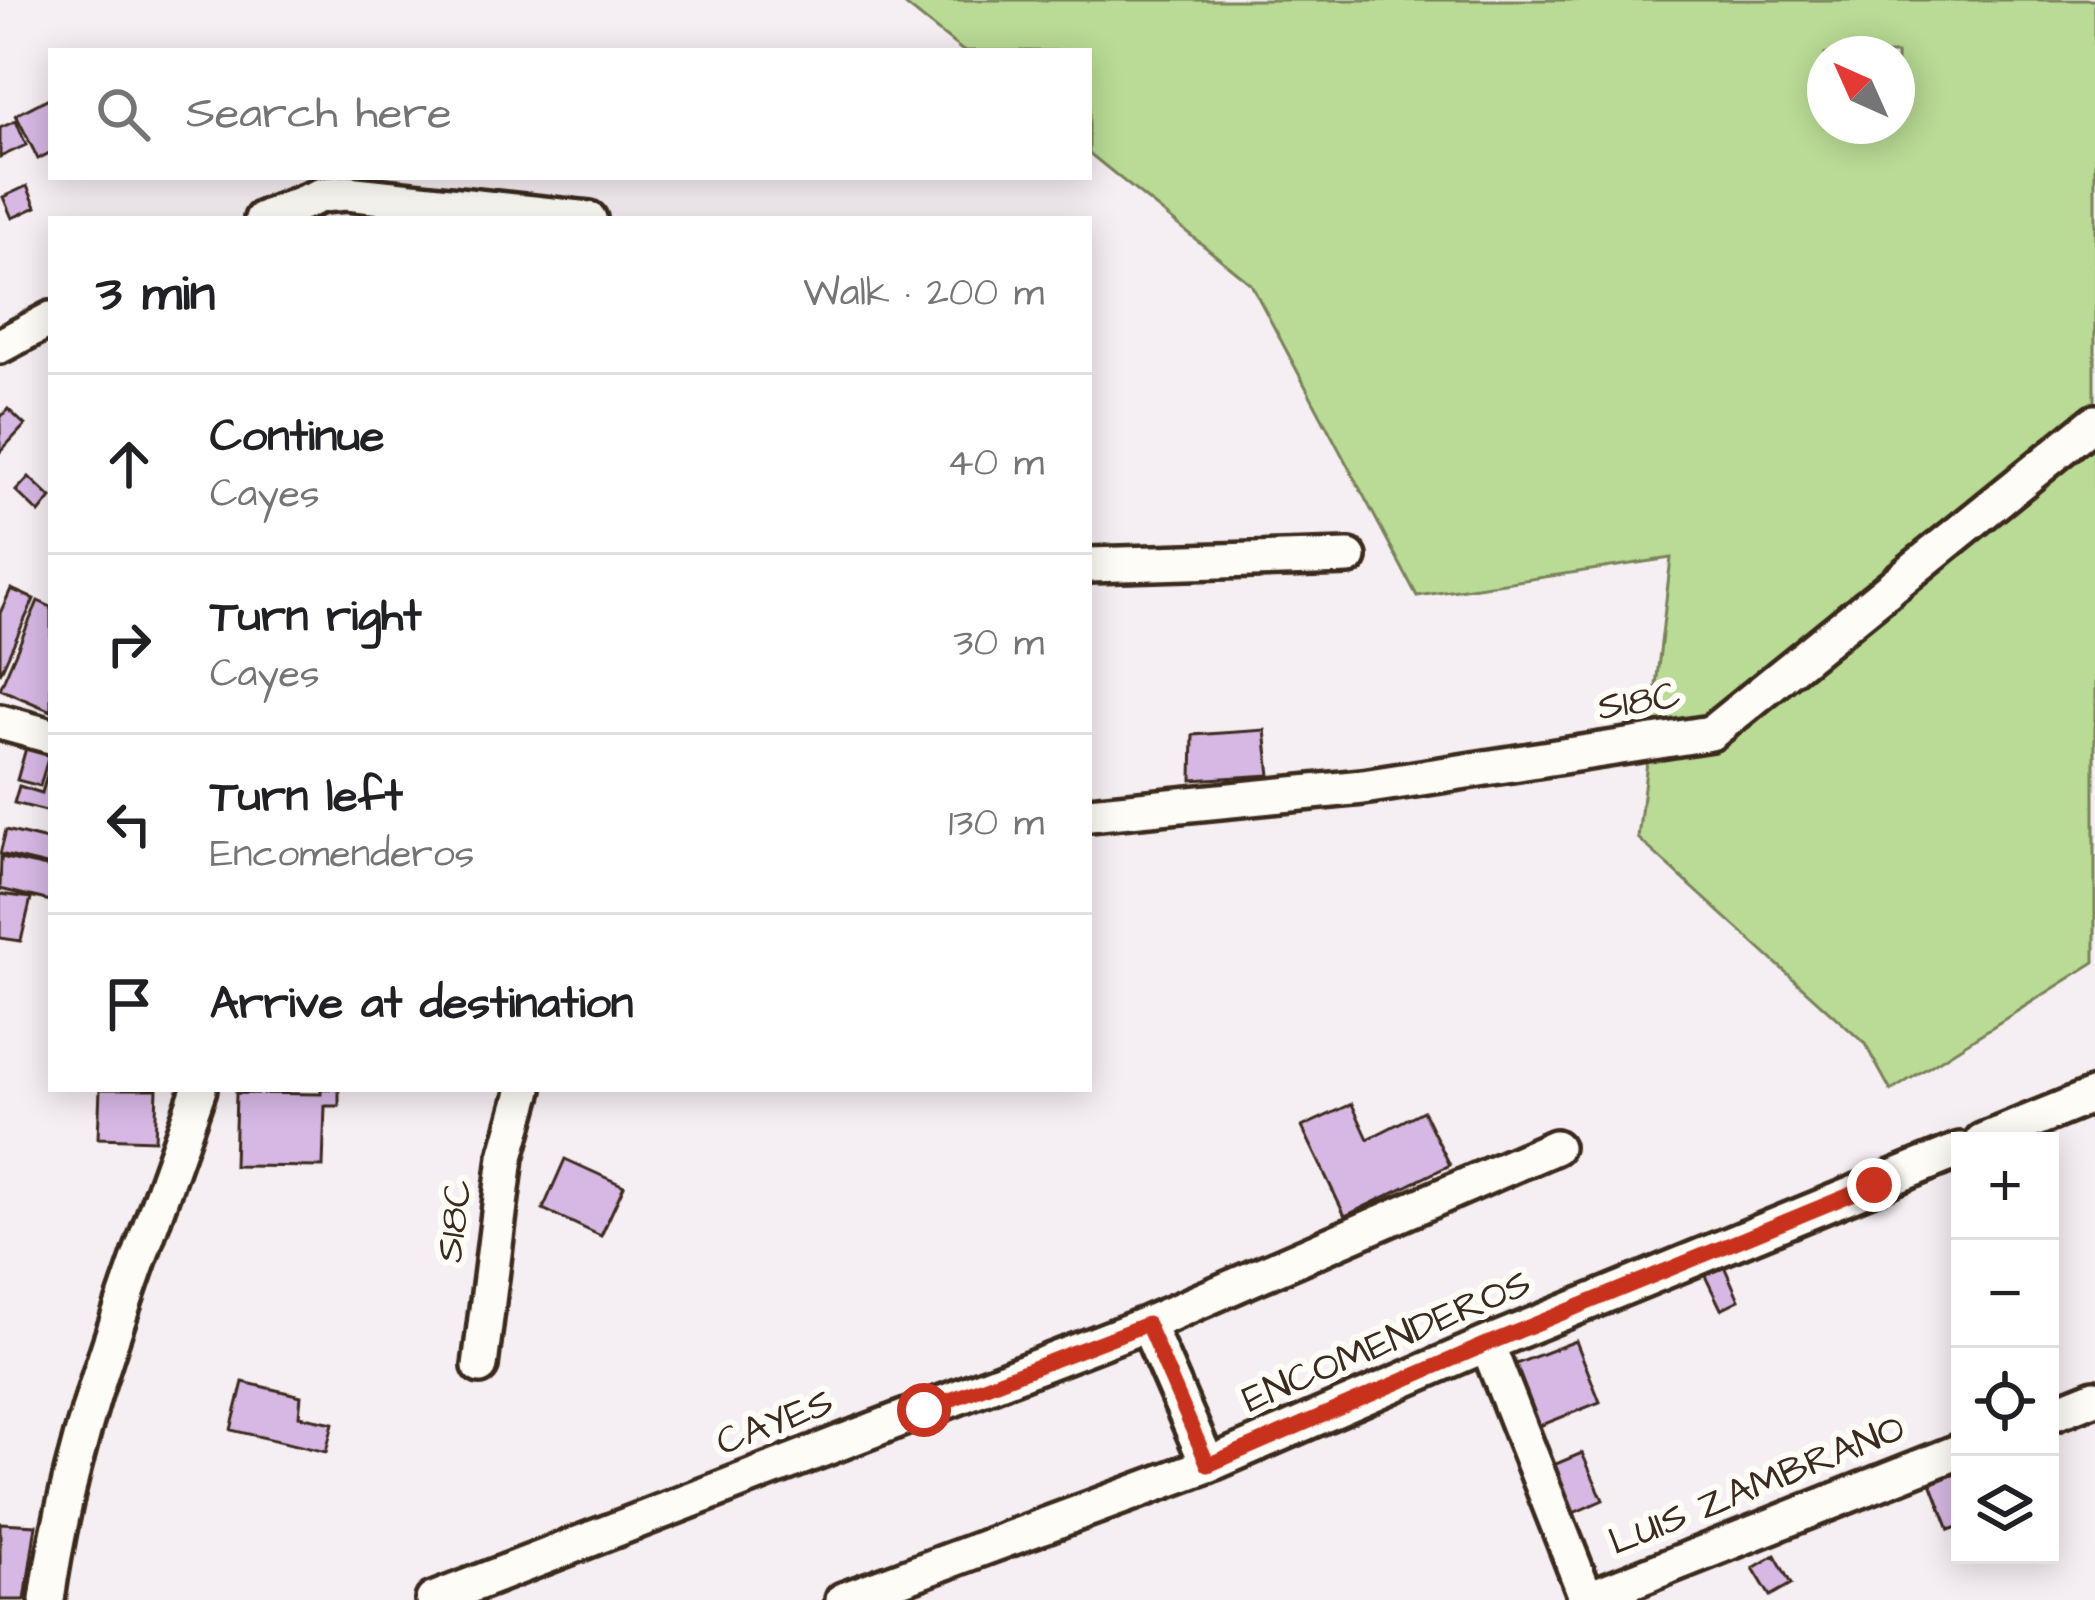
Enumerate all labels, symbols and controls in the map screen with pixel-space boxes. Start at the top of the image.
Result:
north arrow [1807,36,1915,144]
search box [48,48,1092,180]
icon: search [90,81,156,147]
text: Search here [186,83,452,145]
text: 3 min [96,259,215,330]
text: Walk · 200 m [803,267,1044,321]
text: Continue [210,406,384,468]
icon: ahead [96,431,162,497]
text: 40 m [947,437,1044,491]
text: Cayes [210,468,320,522]
text: Turn right [210,586,422,648]
icon: right [96,611,162,677]
text: 30 m [954,617,1044,671]
text: Cayes [210,648,320,702]
street label: S18C [1594,669,1684,735]
text: Turn left [210,766,403,828]
icon: left [96,791,162,857]
text: 130 m [949,797,1044,851]
text: Encomenderos [210,828,474,882]
icon: arrive [96,971,162,1037]
text: Arrive at destination [210,973,633,1035]
map controls [1951,1132,2059,1564]
button: + [1951,1132,2059,1240]
route end [1847,1158,1901,1212]
street label: S18C [423,1177,487,1265]
button: − [1951,1240,2059,1348]
street label: ENCOMENDEROS [1234,1257,1540,1427]
button: locate [1951,1348,2059,1456]
street label: CAYES [709,1376,841,1470]
route start [897,1383,951,1437]
street label: LUIS ZAMBRANO [1601,1402,1913,1570]
button: layers [1951,1456,2059,1564]

